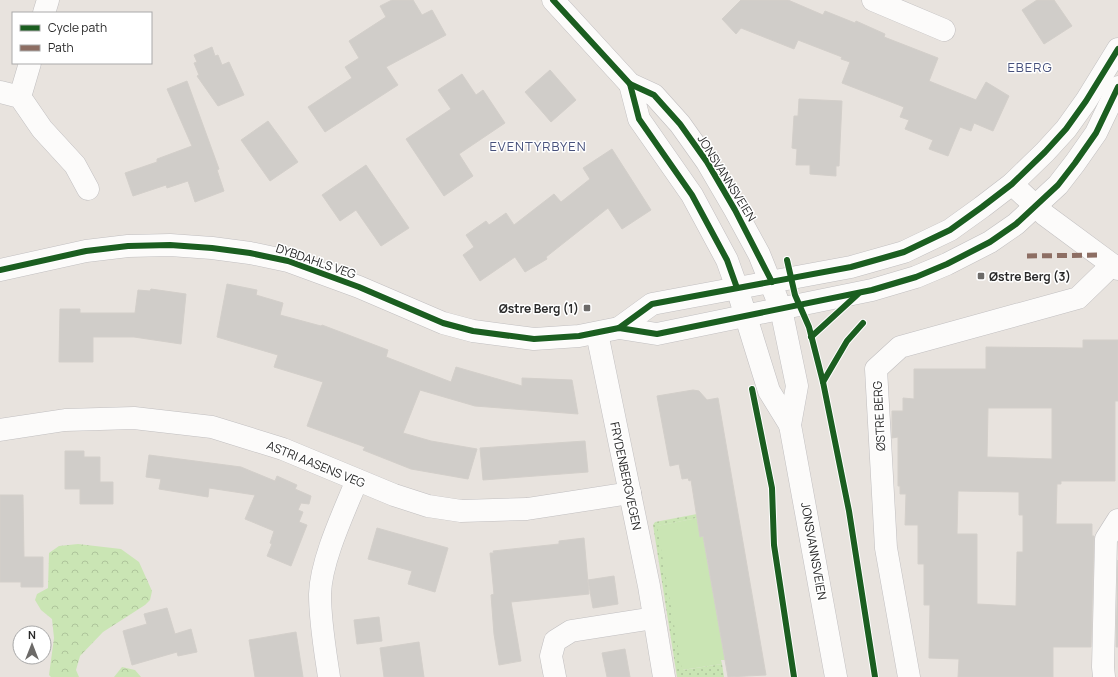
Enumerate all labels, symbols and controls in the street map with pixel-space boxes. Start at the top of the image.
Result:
legend [12,12,152,64]
text: Cycle path [48,19,107,36]
text: Path [48,39,74,56]
district label: EBERG [1007,58,1053,76]
street label: JONSVANNSVEIEN [694,131,760,225]
district label: EVENTYRBYEN [489,137,587,155]
street label: DYBDAHLS VEG [274,239,359,283]
place label: Østre Berg (3) [989,268,1071,285]
marker: Østre Berg (3) [976,271,986,281]
place label: Østre Berg (1) [499,300,579,317]
marker: Østre Berg (1) [582,303,592,313]
street label: ØSTRE BERG [869,380,889,452]
street label: FRYDENBERGVEGEN [606,420,646,532]
street label: ASTRI AASENS VEG [264,437,368,492]
street label: JONSVANNSVEIEN [797,501,831,601]
north arrow [12,625,52,665]
text: N [28,627,36,642]

